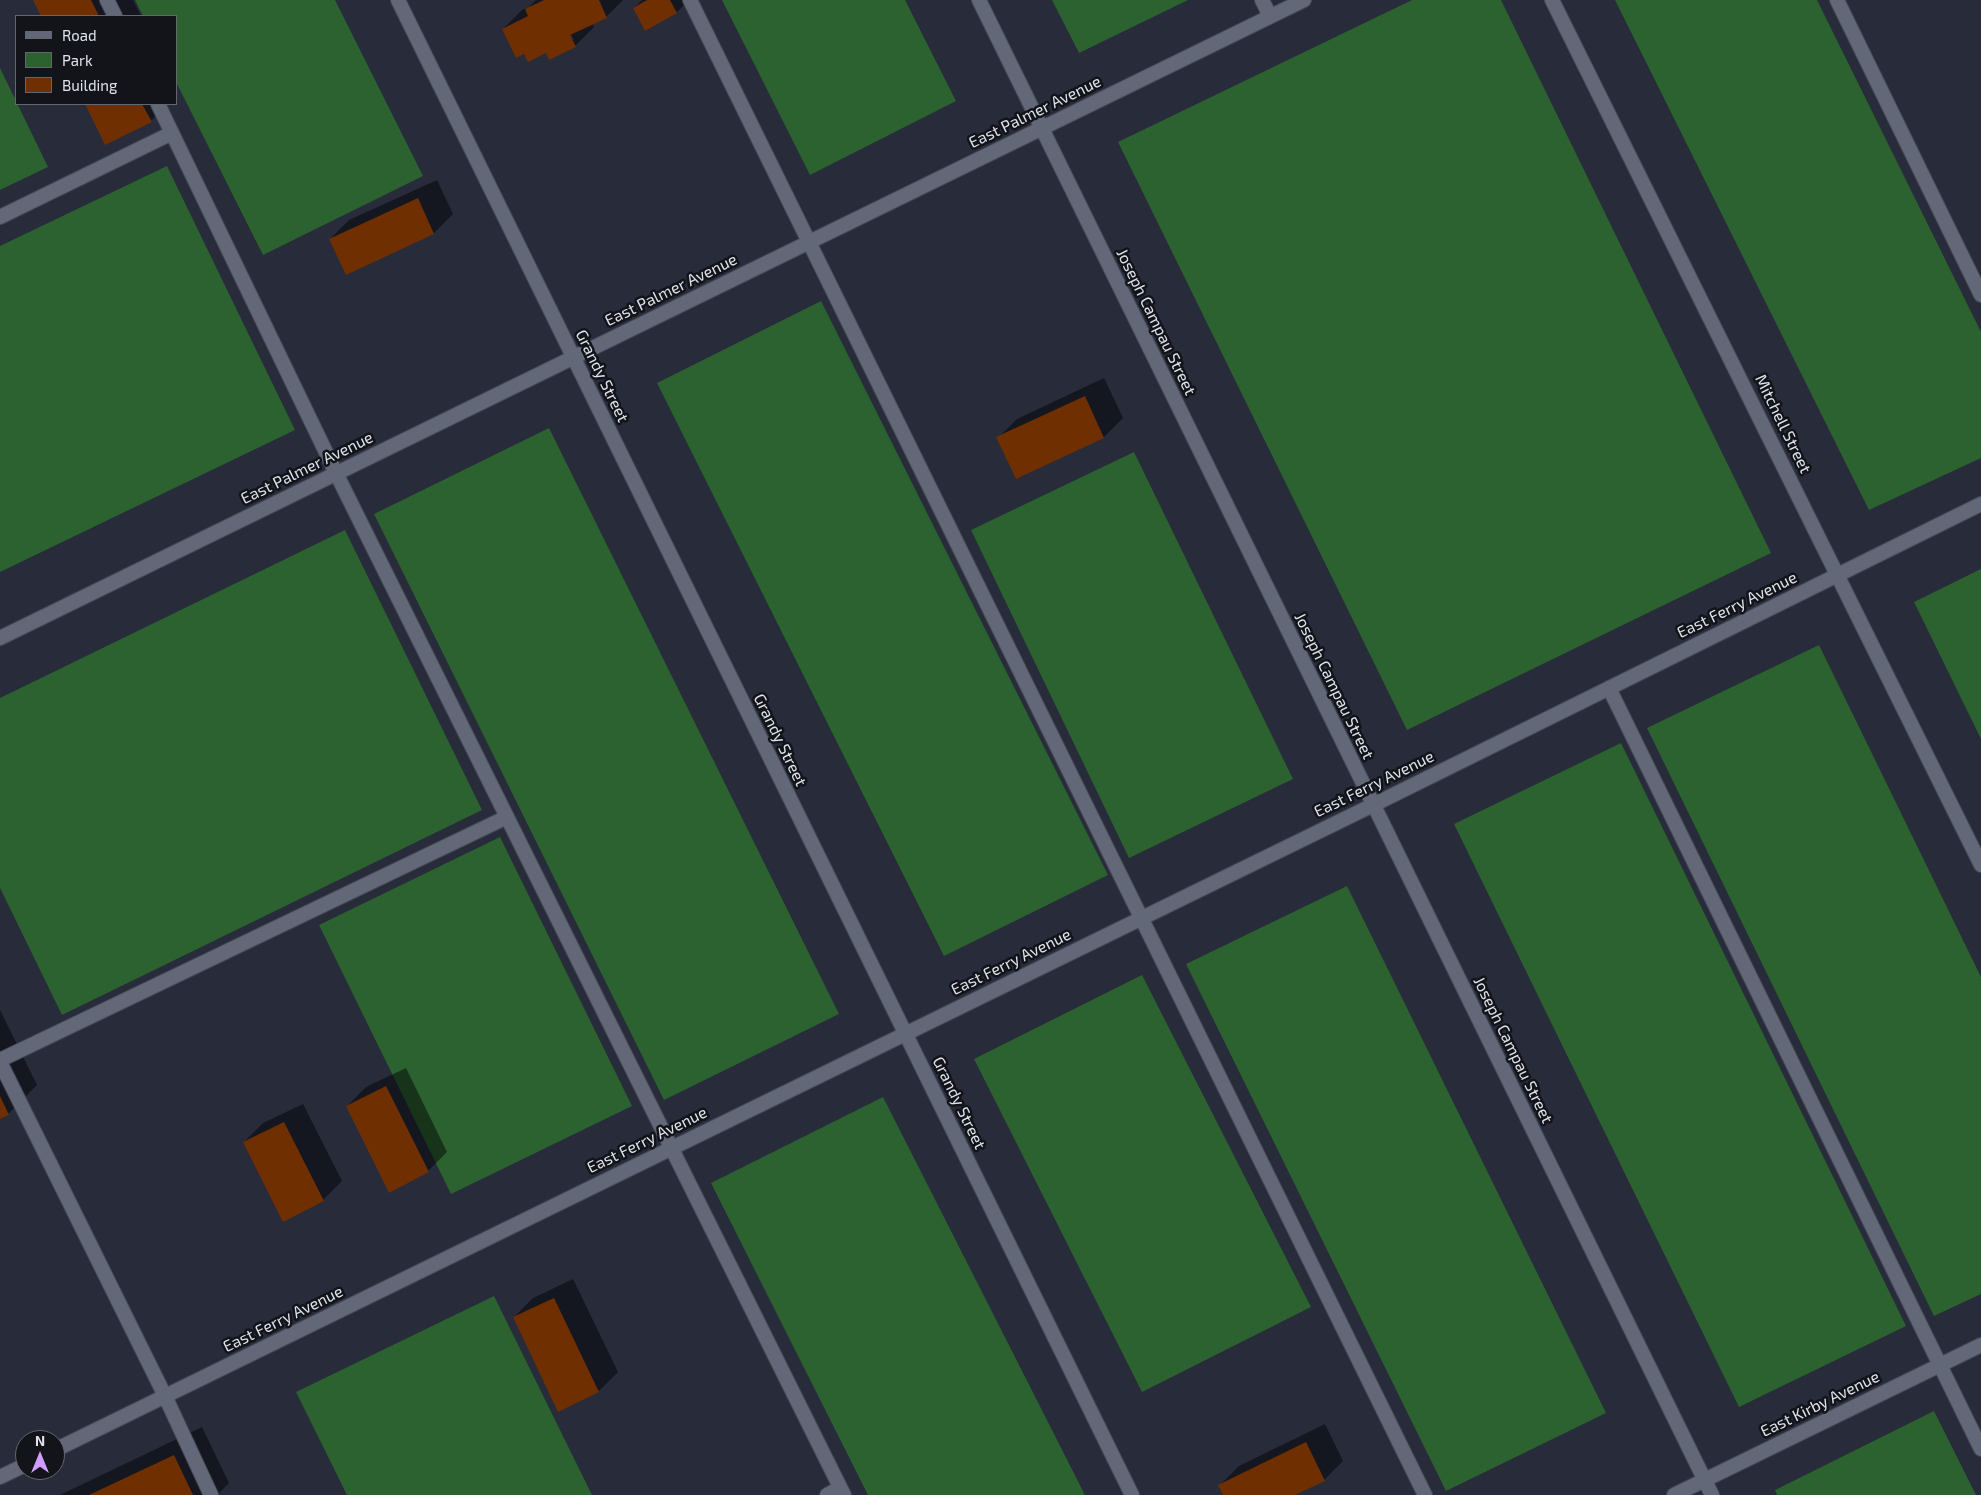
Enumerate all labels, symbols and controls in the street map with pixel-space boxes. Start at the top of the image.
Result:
legend [15,15,178,105]
text: Road [62,26,97,44]
text: Park [62,51,93,69]
street label: East Palmer Avenue [966,72,1104,152]
text: Building [62,76,117,94]
street label: Joseph Campau Street [1112,246,1200,398]
street label: East Palmer Avenue [602,250,740,330]
street label: Grandy Street [571,327,633,425]
street label: Mitchell Street [1751,372,1815,476]
street label: East Palmer Avenue [238,428,376,508]
street label: East Ferry Avenue [1674,568,1800,642]
street label: Joseph Campau Street [1290,610,1378,762]
street label: Grandy Street [749,691,811,789]
street label: East Ferry Avenue [1311,747,1437,821]
street label: East Ferry Avenue [948,925,1074,999]
street label: Joseph Campau Street [1469,974,1557,1126]
street label: Grandy Street [928,1054,990,1152]
street label: East Ferry Avenue [584,1103,710,1177]
street label: East Ferry Avenue [220,1282,346,1356]
street label: East Kirby Avenue [1757,1367,1883,1441]
north arrow [15,1430,65,1480]
text: N [35,1432,45,1449]

